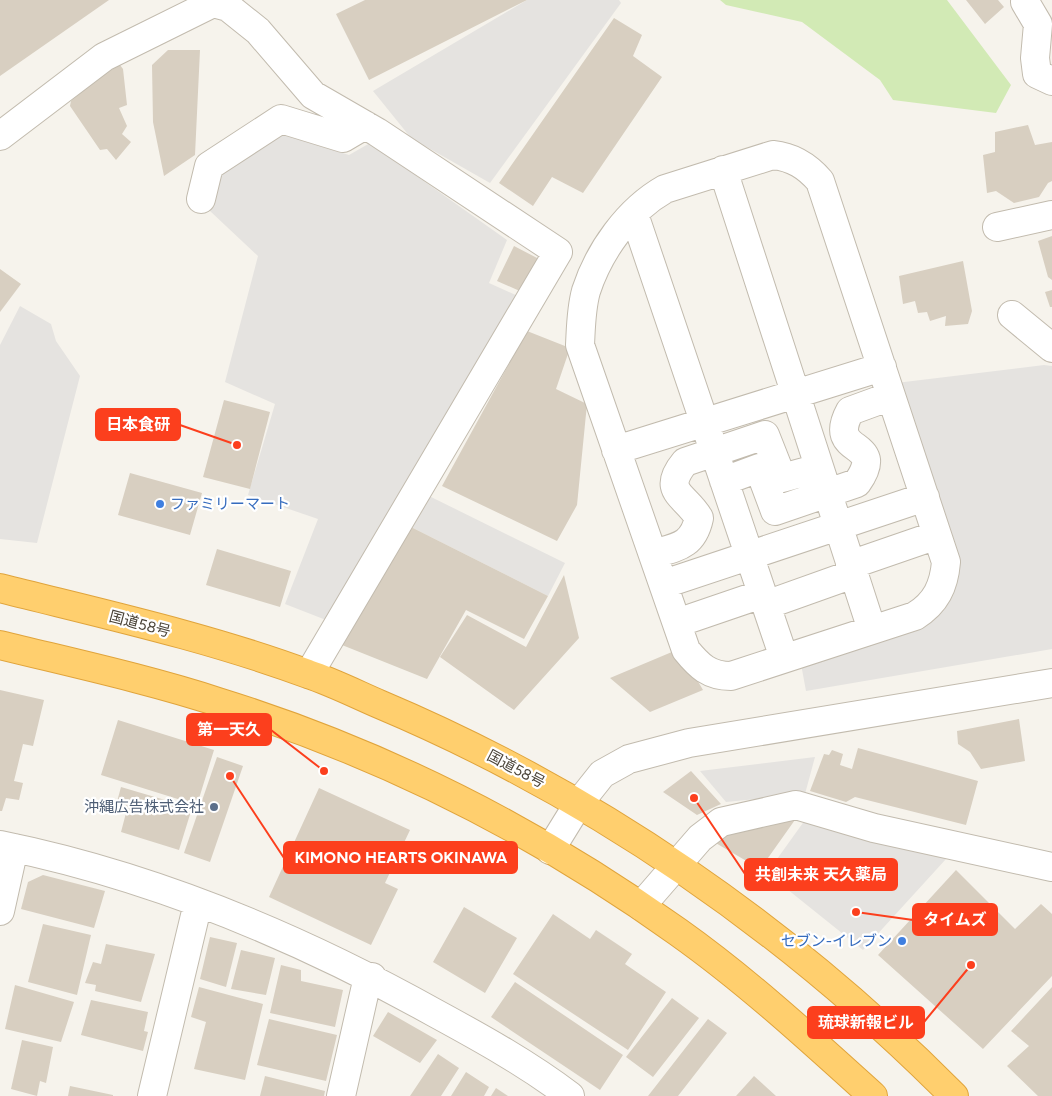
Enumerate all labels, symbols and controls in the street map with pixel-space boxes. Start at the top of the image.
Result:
callout: 日本食研 [96,409,180,440]
text: 日本食研 [106,415,170,434]
place label: ファミリーマート [170,495,290,513]
marker: ファミリーマート [154,498,166,510]
street label: 国道58号 [107,607,173,641]
callout: 第一天久 [187,714,271,745]
text: 第一天久 [197,720,261,739]
street label: 国道58号 [484,746,548,792]
place label: 沖縄広告株式会社 [84,798,204,816]
marker: 沖縄広告株式会社 [208,801,220,813]
callout: KIMONO HEARTS OKINAWA [284,842,517,873]
text: KIMONO HEARTS OKINAWA [295,848,508,867]
callout: 共創未来 天久薬局 [745,859,897,890]
text: 共創未来 天久薬局 [755,865,887,884]
callout: タイムズ [913,904,997,935]
text: タイムズ [923,910,987,929]
place label: セブン-イレブン [781,932,892,950]
marker: セブン-イレブン [896,935,908,947]
callout: 琉球新報ビル [808,1007,924,1038]
text: 琉球新報ビル [818,1013,914,1032]

